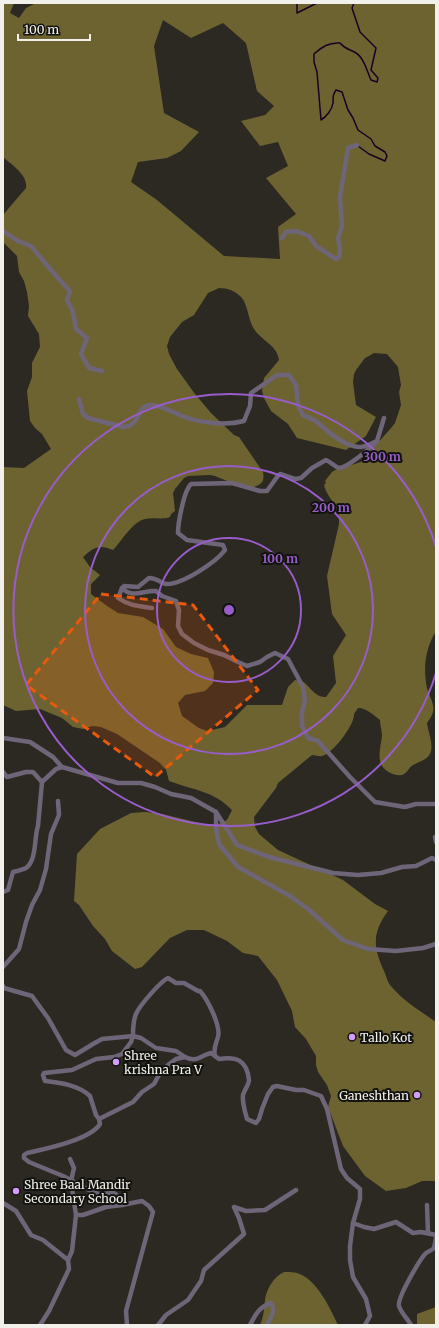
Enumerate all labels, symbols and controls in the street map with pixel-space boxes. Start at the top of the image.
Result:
scale bar [18,16,90,42]
text: 100 m [24,22,59,37]
text: 300 m [363,449,401,464]
text: 200 m [312,500,350,515]
text: 100 m [262,551,298,566]
centre of rings [222,603,236,617]
place label: Tallo Kot [360,1030,412,1045]
marker: Tallo Kot [347,1032,357,1042]
place label: Shree krishna Pra V [124,1048,203,1077]
marker: Shree krishna Pra V [111,1057,121,1067]
place label: Ganeshthan [339,1088,409,1103]
marker: Ganeshthan [412,1090,422,1100]
place label: Shree Baal Mandir Secondary School [24,1177,131,1206]
marker: Shree Baal Mandir Secondary School [11,1186,21,1196]

